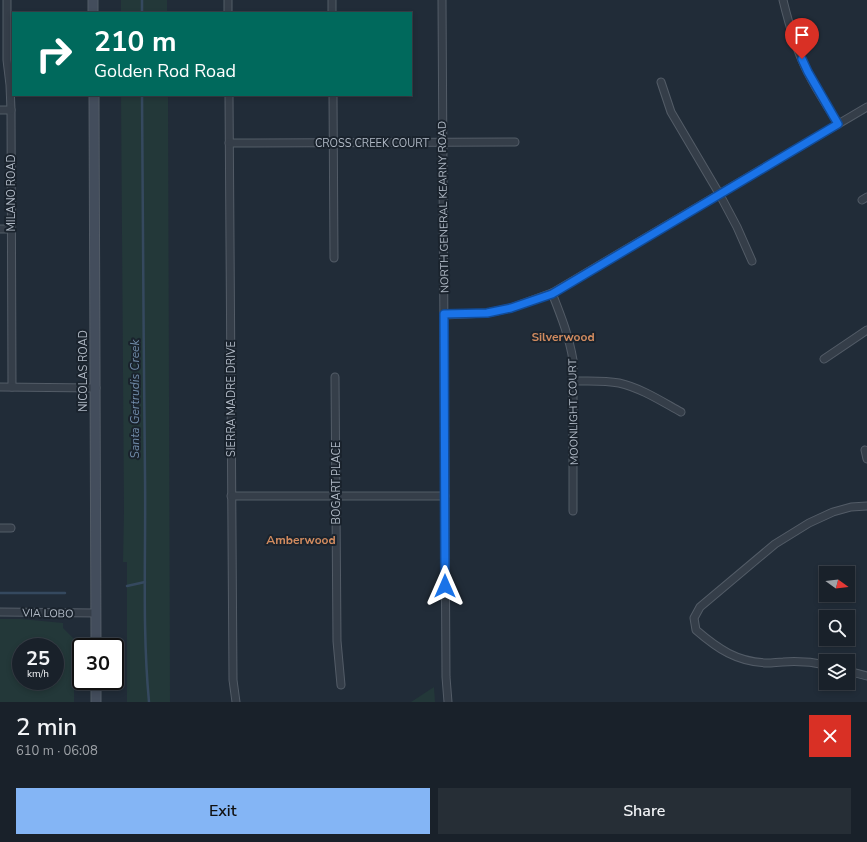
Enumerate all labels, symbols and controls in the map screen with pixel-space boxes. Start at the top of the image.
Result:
pin [785,18,819,59]
text: 210 m [94,23,177,61]
icon: arrive [791,24,813,46]
icon: right [28,28,80,80]
text: Golden Rod Road [94,59,236,83]
street label: NORTH GENERAL KEARNY ROAD [434,121,453,293]
street label: CROSS CREEK COURT [315,136,429,151]
street label: MILANO ROAD [4,154,19,232]
district label: Silverwood [531,329,595,345]
street label: NICOLAS ROAD [76,330,91,412]
water label: Santa Gertrudis Creek [127,339,143,458]
street label: SIERRA MADRE DRIVE [224,341,239,457]
street label: MOONLIGHT COURT [565,358,582,465]
street label: BOGART PLACE [329,442,344,524]
district label: Amberwood [266,532,336,548]
position arrow [424,565,466,607]
north arrow [819,566,855,602]
map controls [819,566,855,690]
street label: VIA LOBO [21,606,74,621]
button: search [819,610,855,646]
speed limit sign: 30 [72,638,124,690]
text: 25 [26,645,50,672]
button: layers [819,654,855,690]
text: km/h [27,667,49,681]
text: 2 min [16,711,77,743]
button: close [809,715,851,757]
text: 610 m · 06:08 [16,742,98,760]
button: Exit [16,788,430,834]
button: Share [438,788,851,834]

